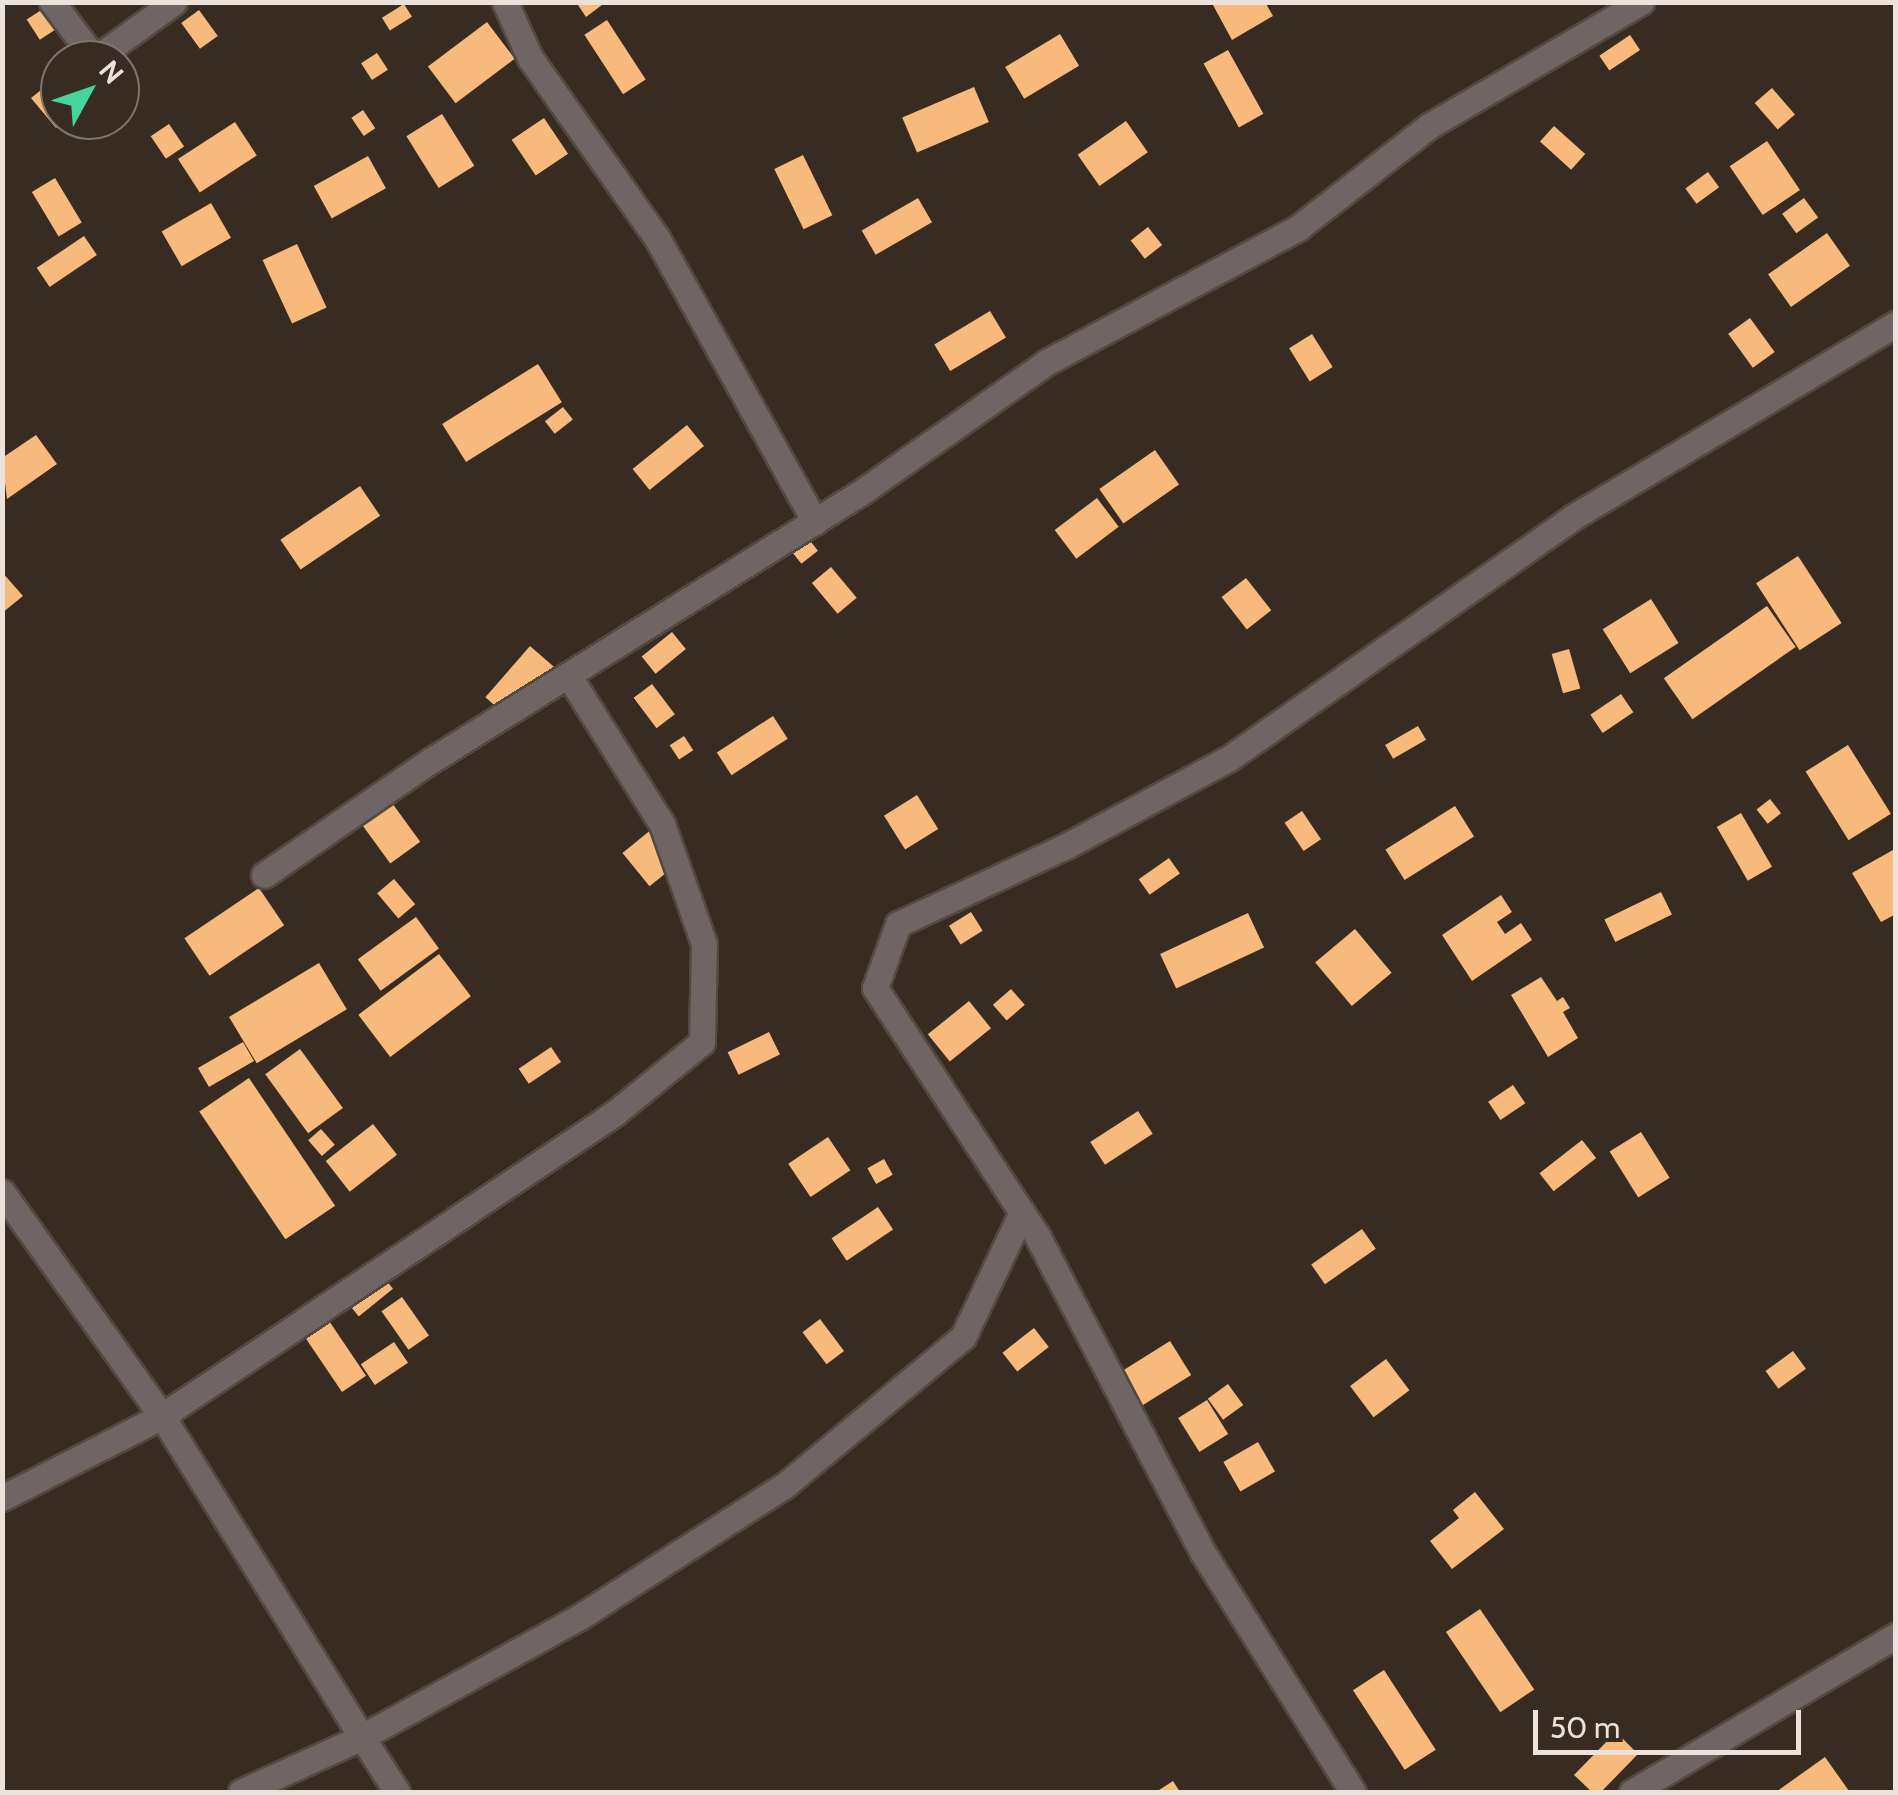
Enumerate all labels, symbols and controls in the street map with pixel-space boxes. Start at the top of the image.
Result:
north arrow [40,40,140,140]
text: N [92,53,131,91]
scale bar [1538,1690,1806,1752]
text: 50 m [1550,1709,1620,1746]

